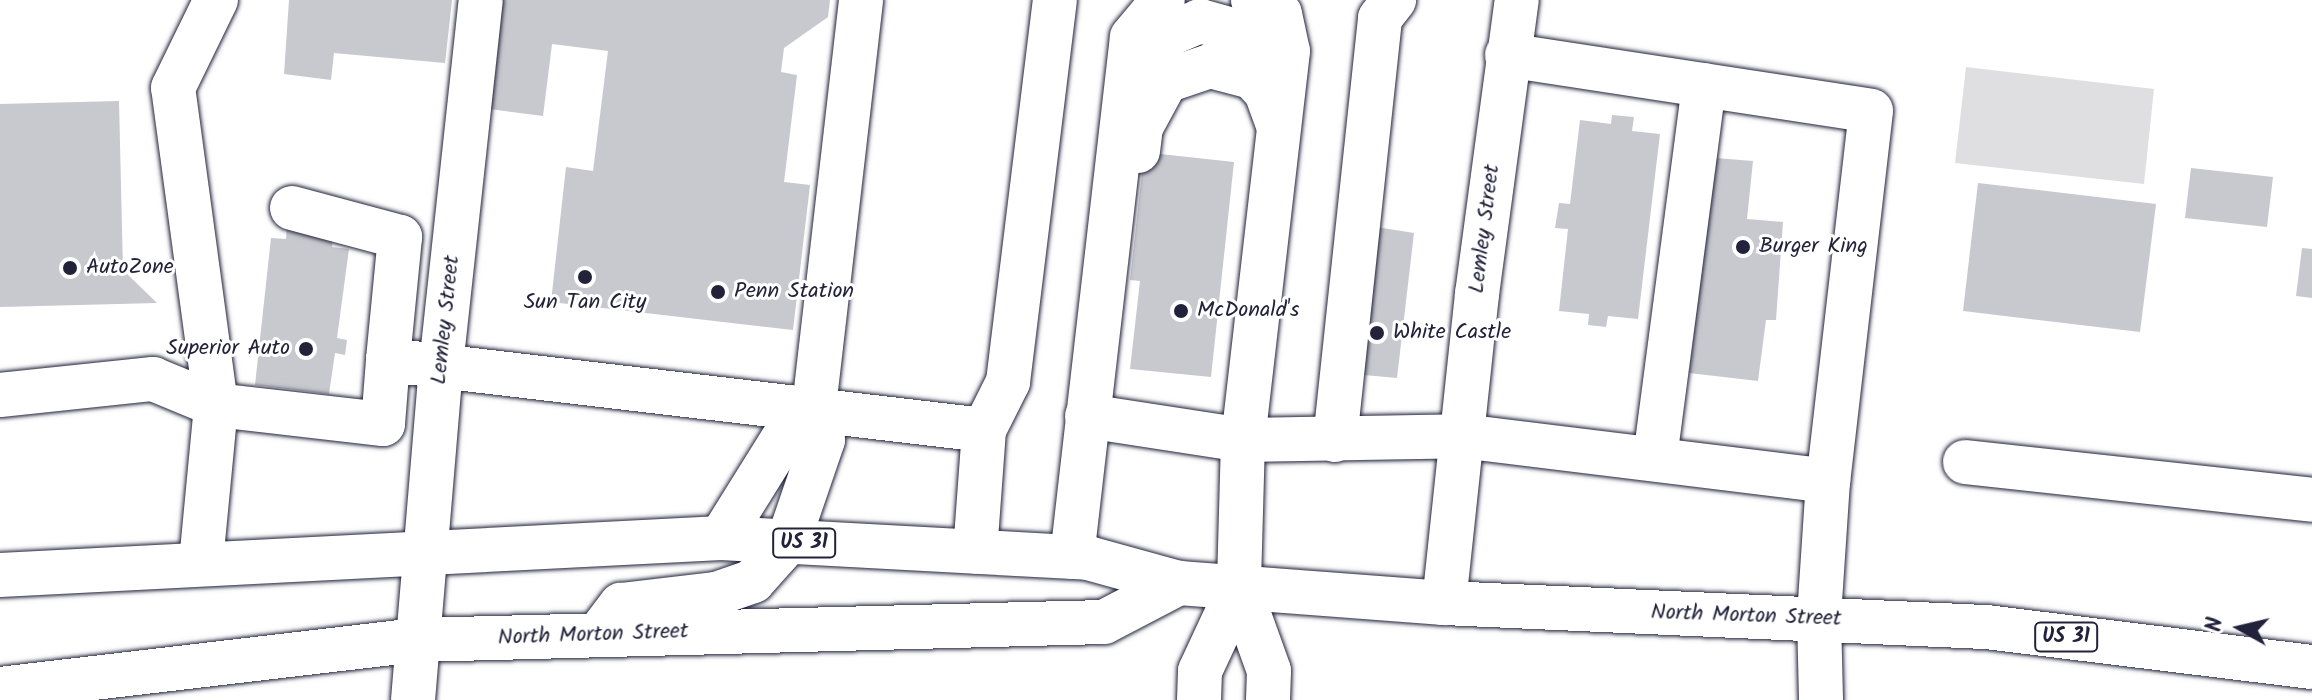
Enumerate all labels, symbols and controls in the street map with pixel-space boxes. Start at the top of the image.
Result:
street label: Lemley Street [1464,163,1506,295]
place label: Burger King [1759,234,1868,260]
marker: Burger King [1734,238,1752,256]
street label: Lemley Street [426,254,466,386]
place label: AutoZone [86,255,174,281]
marker: AutoZone [61,259,79,277]
marker: Sun Tan City [576,268,594,286]
place label: Penn Station [734,279,854,305]
marker: Penn Station [709,283,727,301]
place label: Sun Tan City [524,290,646,316]
place label: McDonald's [1197,298,1299,324]
marker: McDonald's [1172,302,1190,320]
place label: White Castle [1393,320,1511,346]
marker: White Castle [1368,324,1386,342]
place label: Superior Auto [166,336,290,362]
marker: Superior Auto [297,340,315,358]
road number: US 31 [772,527,836,559]
north arrow [2200,588,2280,668]
street label: North Morton Street [1650,599,1842,633]
text: N [2197,615,2234,634]
street label: North Morton Street [497,618,689,652]
road number: US 31 [2034,621,2098,653]

